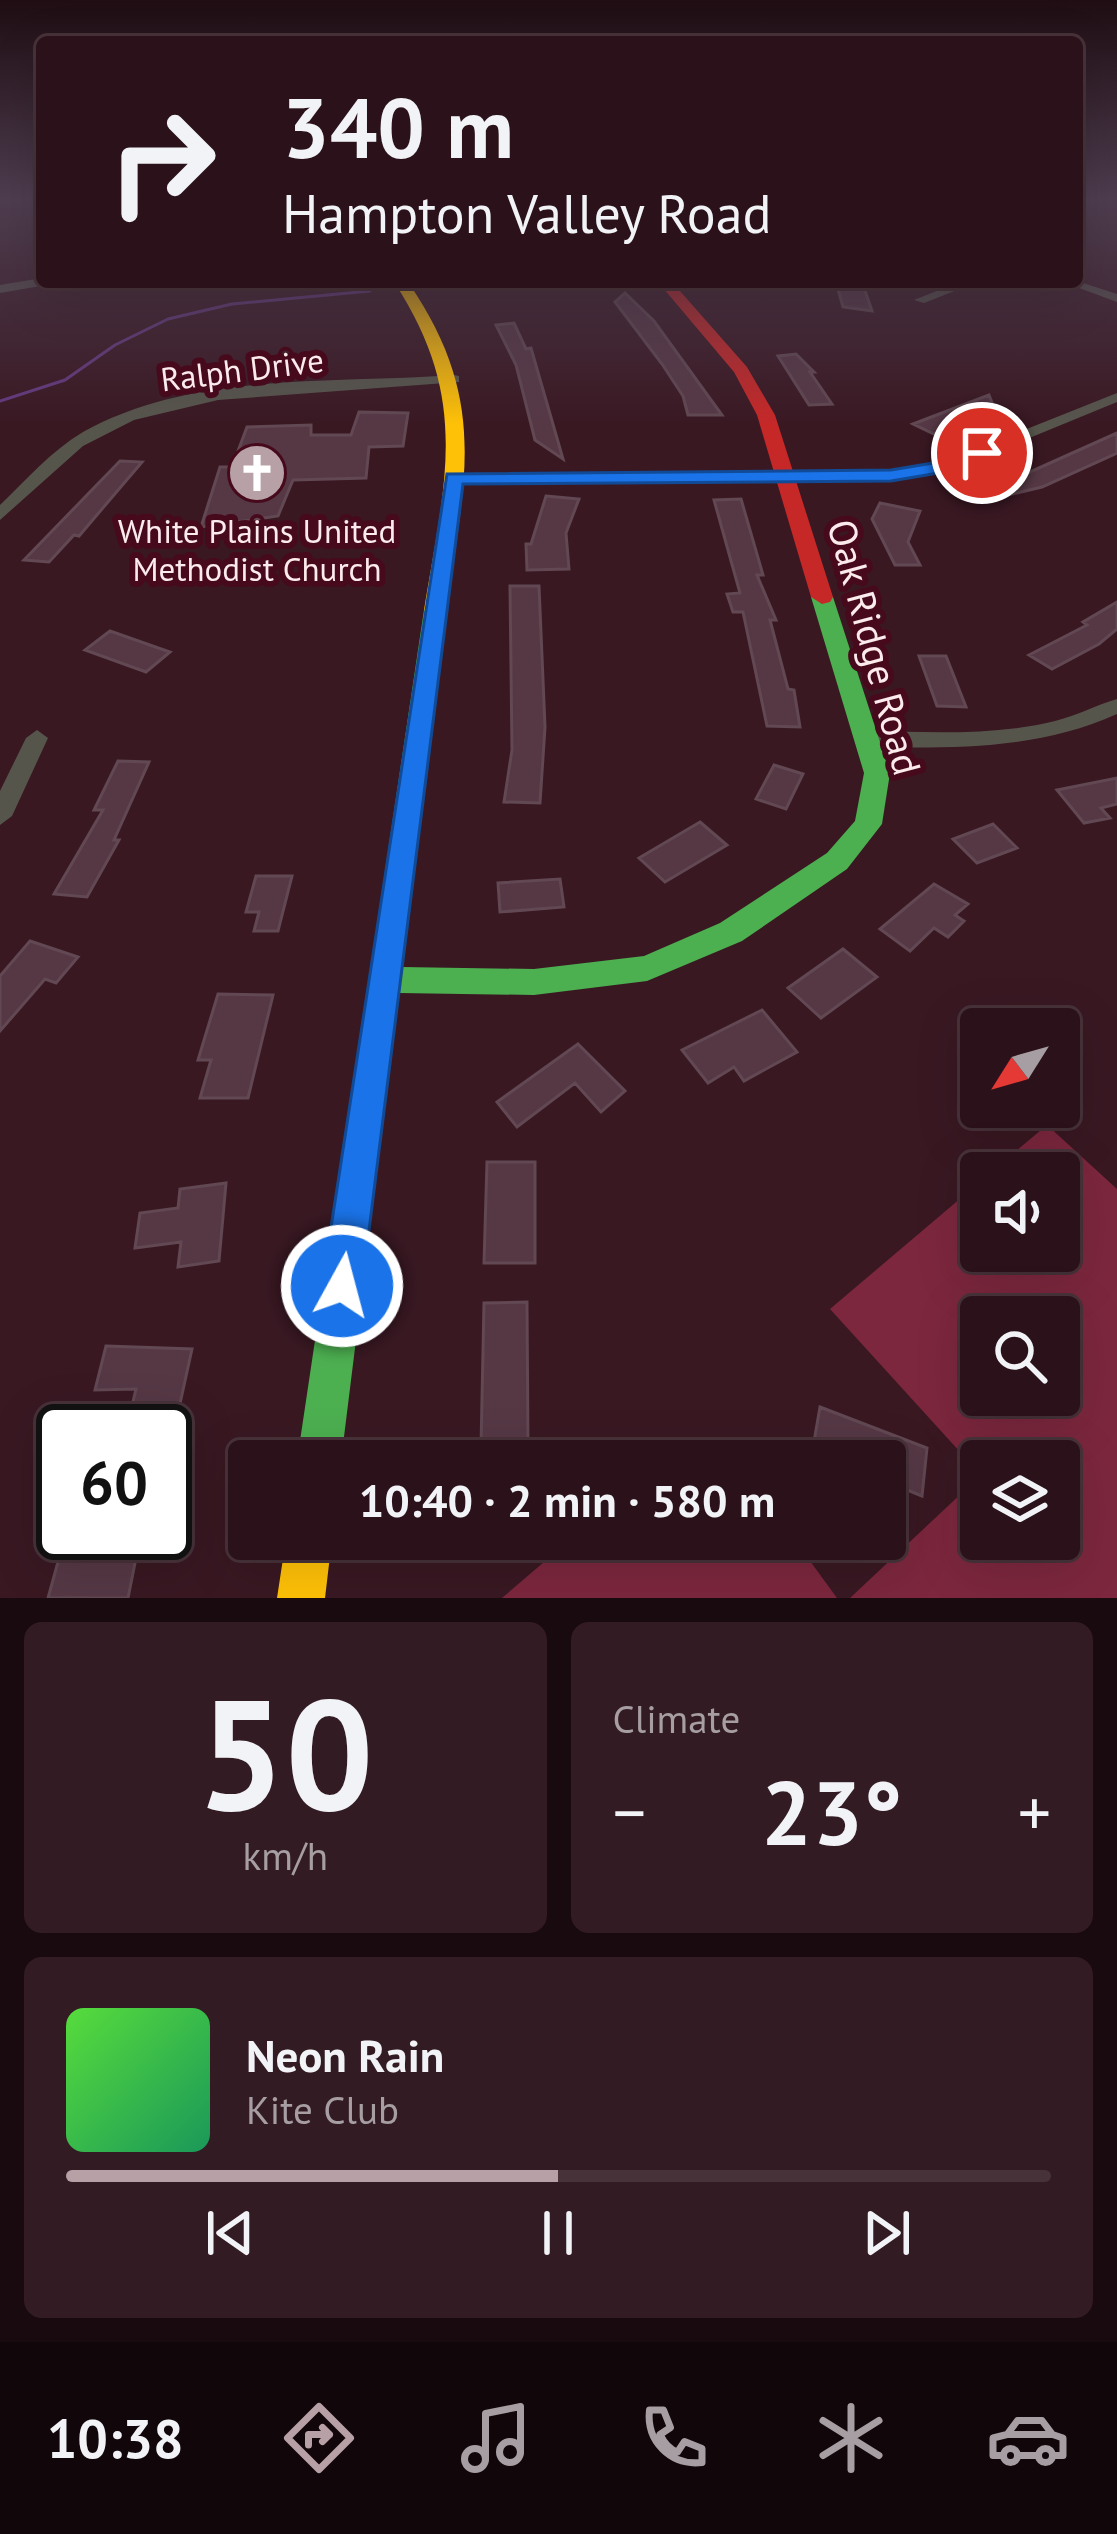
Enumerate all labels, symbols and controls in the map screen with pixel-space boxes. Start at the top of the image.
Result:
text: 340 m [282,72,514,181]
icon: right [84,84,240,240]
text: Hampton Valley Road [282,178,772,248]
street label: Ralph Drive [158,338,326,400]
pin [931,402,1033,504]
icon: arrive [949,420,1015,486]
church icon: White Plains United Methodist Church [226,442,288,504]
place label: White Plains United Methodist Church [118,509,396,590]
street label: Oak Ridge Road [816,514,934,780]
north arrow [960,1008,1080,1128]
map controls [960,1008,1080,1560]
button: sound [960,1152,1080,1272]
position arrow [279,1223,405,1349]
button: search [960,1296,1080,1416]
speed limit sign: 60 [36,1404,192,1560]
button: layers [960,1440,1080,1560]
text: 10:40 · 2 min · 580 m [359,1471,775,1529]
text: 50 [197,1651,374,1853]
text: Climate [613,1693,740,1744]
text: 23° [761,1753,902,1870]
text: − [613,1769,646,1854]
text: + [1018,1769,1051,1854]
text: km/h [243,1830,328,1881]
text: Neon Rain [246,2026,444,2084]
text: Kite Club [246,2084,399,2135]
icon: previous [197,2200,263,2266]
icon: pause [525,2200,591,2266]
icon: next [854,2200,920,2266]
icon: directions [277,2396,361,2480]
icon: music [454,2396,538,2480]
icon: phone [632,2396,716,2480]
icon: climate [809,2396,893,2480]
icon: car [986,2396,1070,2480]
text: 10:38 [47,2403,184,2473]

